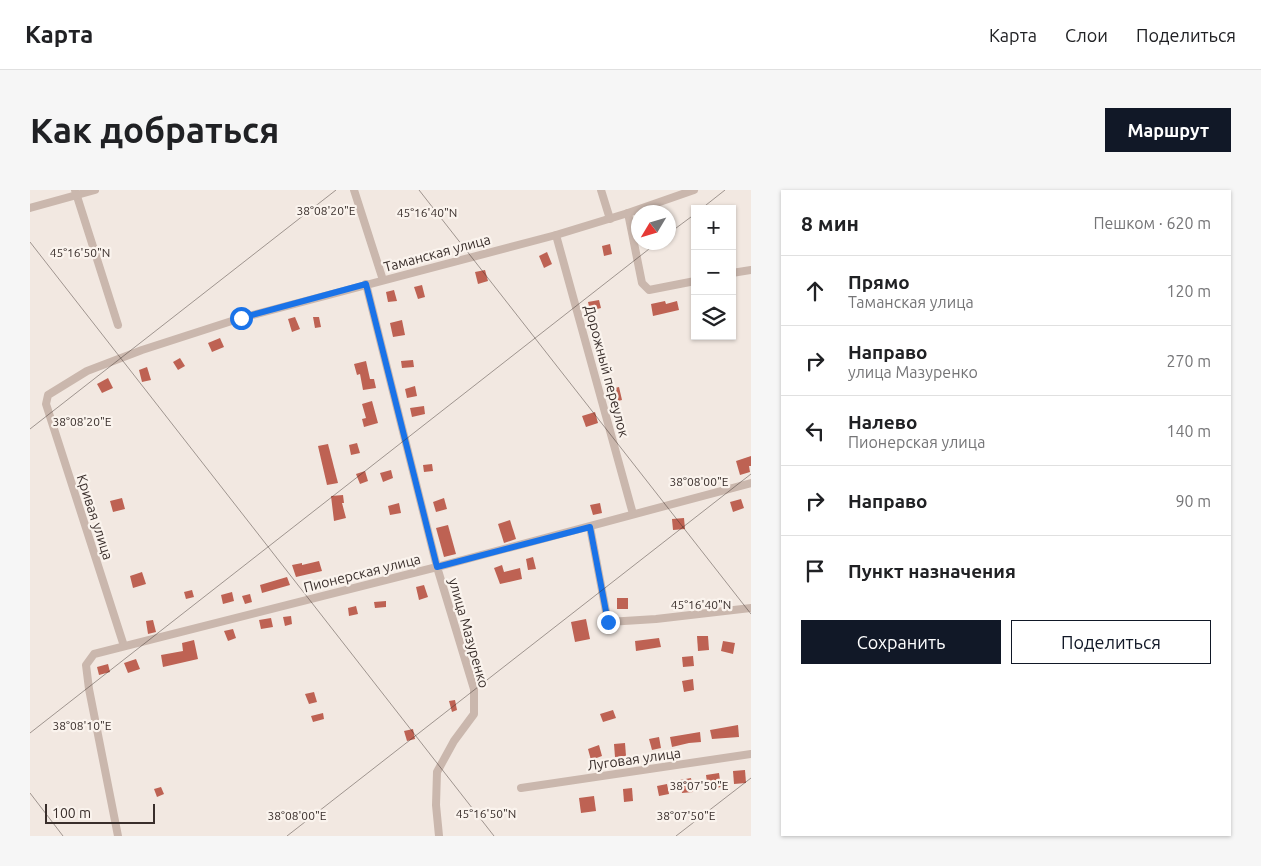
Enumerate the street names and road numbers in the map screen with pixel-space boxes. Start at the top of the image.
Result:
street label: Таманская улица [382,231,492,275]
street label: Дорожный переулок [582,303,632,439]
street label: Кривая улица [74,472,116,562]
street label: Пионерская улица [302,551,422,595]
street label: улица Мазуренко [446,576,492,690]
street label: Луговая улица [586,745,682,773]

